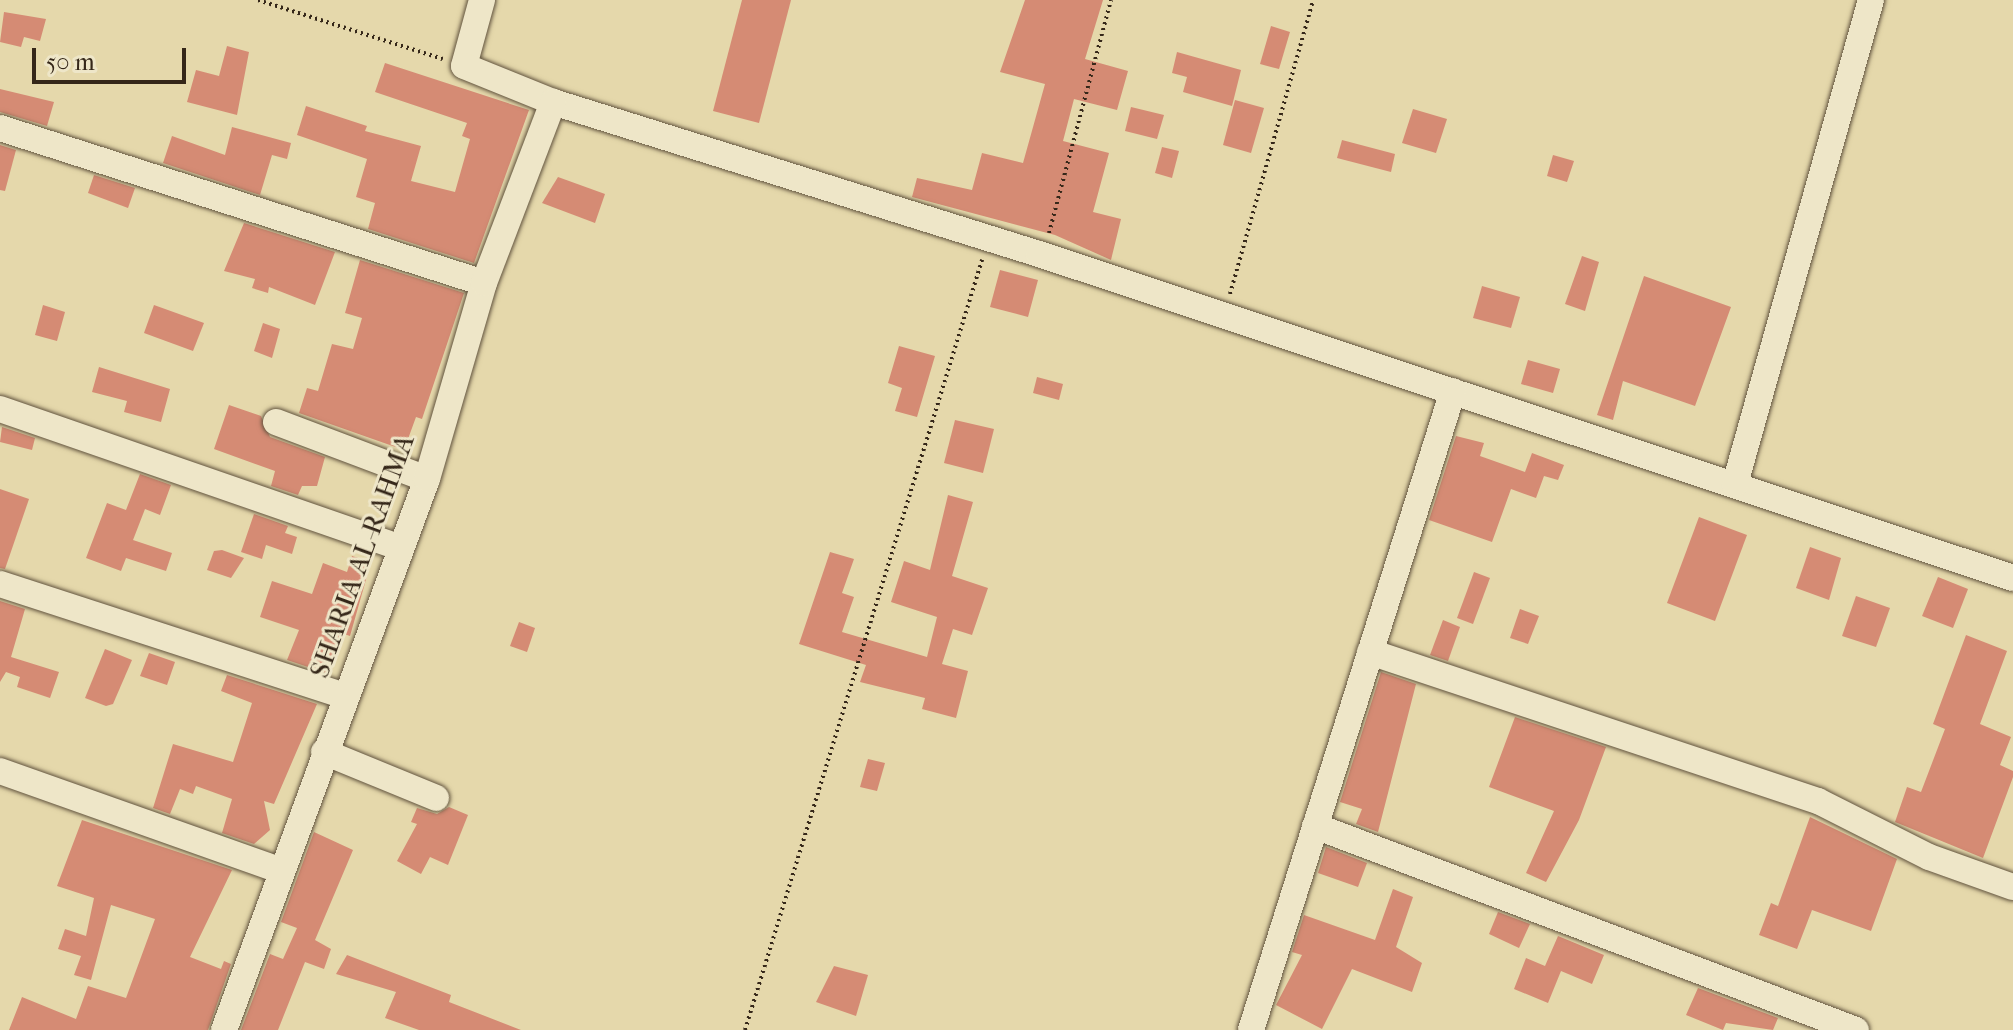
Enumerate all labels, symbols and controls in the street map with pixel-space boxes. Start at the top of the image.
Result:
scale bar [36,32,190,82]
text: 50 m [46,48,95,76]
street label: SHARIA AL-RAHMA [302,430,422,682]

